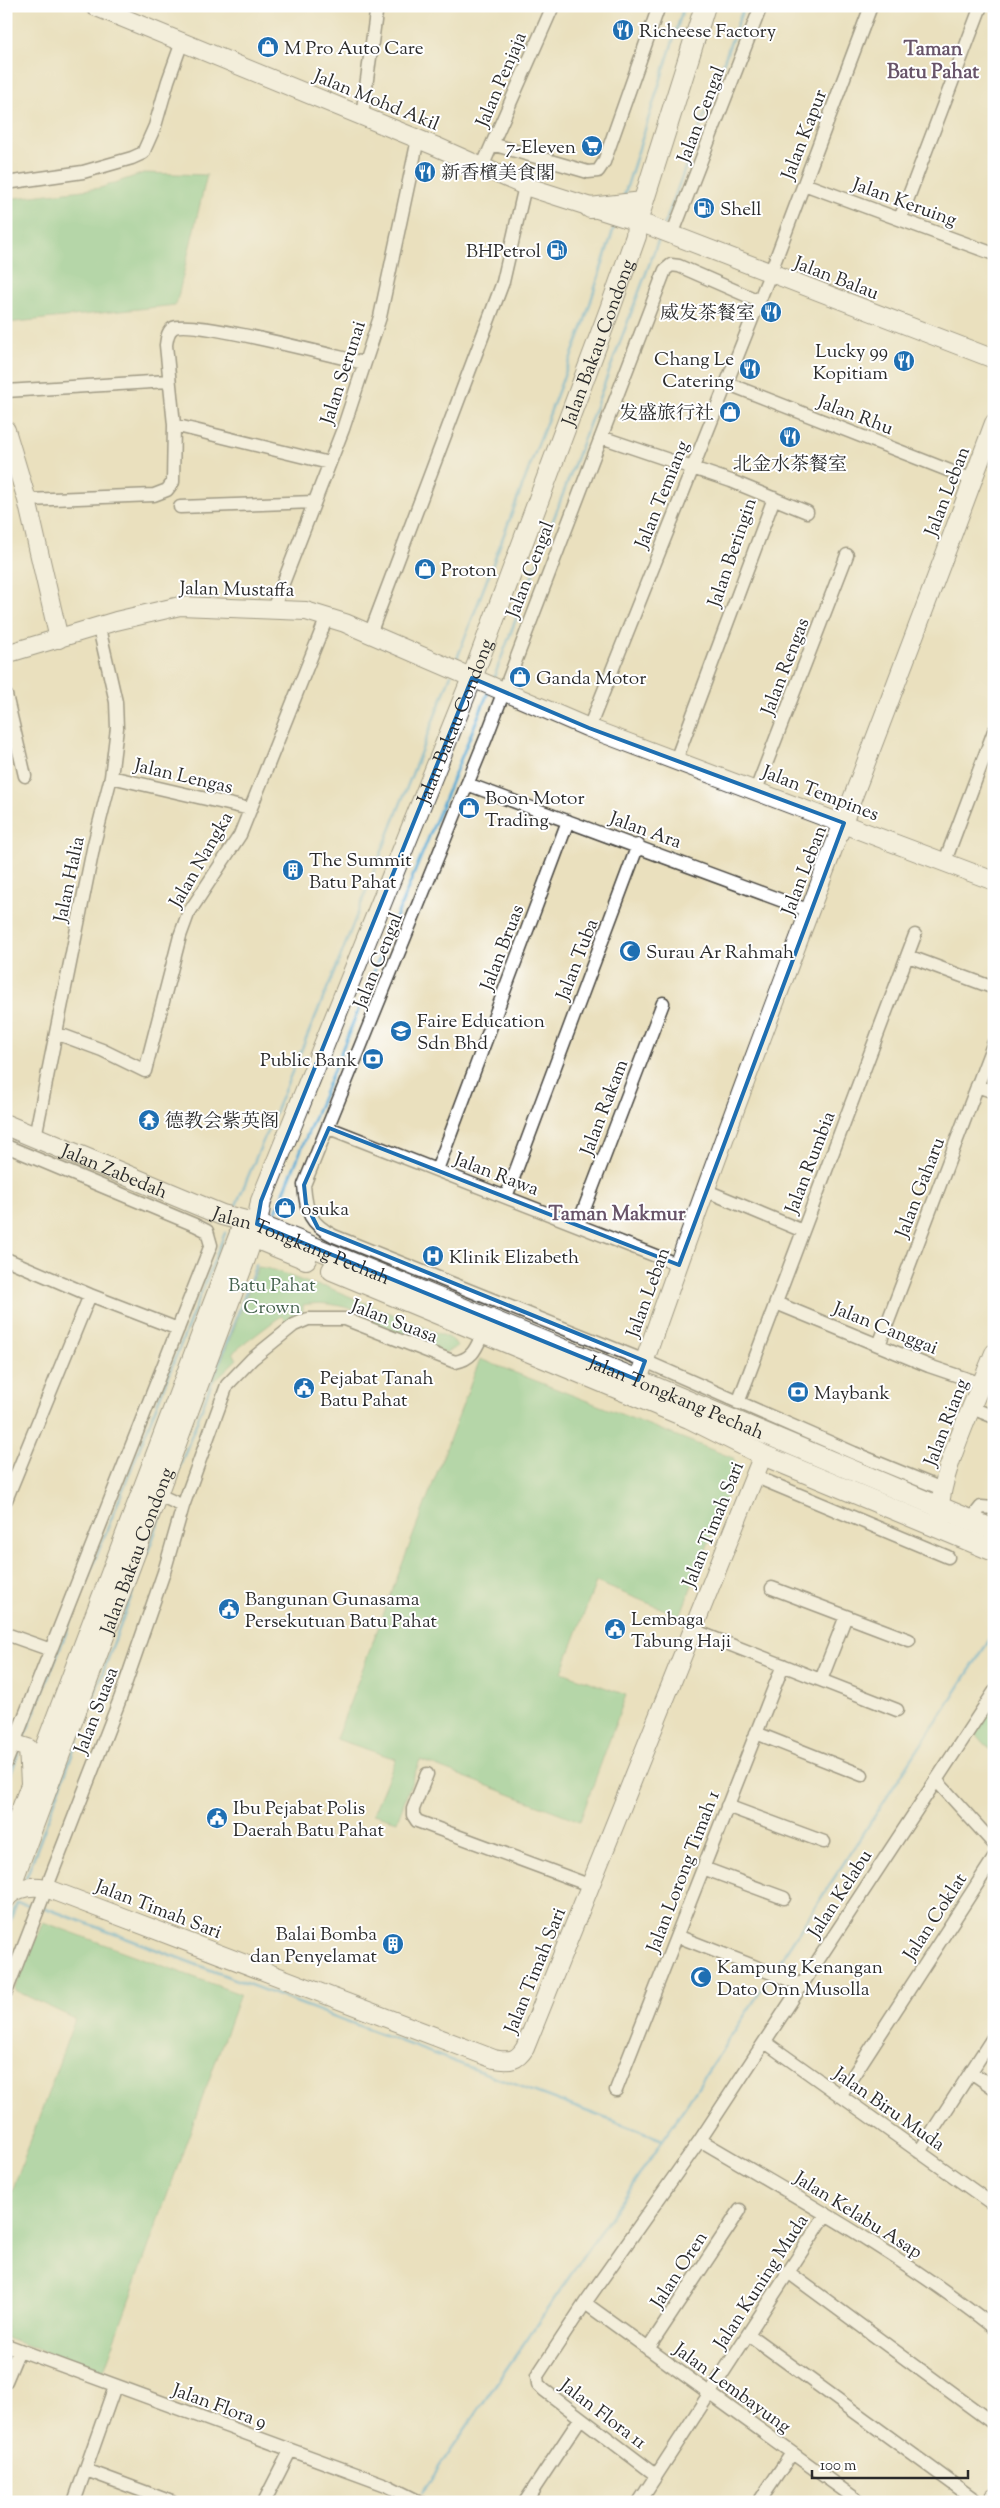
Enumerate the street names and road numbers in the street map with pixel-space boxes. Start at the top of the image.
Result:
street label: Jalan Penjaja [470,28,535,133]
street label: Jalan Mohd Akil [308,63,443,139]
street label: Jalan Cengal [671,63,733,168]
street label: Jalan Kapur [775,86,835,185]
street label: Jalan Keruing [847,172,960,235]
street label: Jalan Balau [789,250,883,308]
street label: Jalan Bakau Condong [556,256,643,431]
street label: Jalan Serunai [315,318,374,429]
street label: Jalan Rhu [812,389,897,443]
street label: Jalan Temiang [629,437,697,554]
street label: Jalan Leban [919,443,978,542]
street label: Jalan Beringin [702,495,765,612]
street label: Jalan Cengal [500,518,562,623]
street label: Jalan Mustaffa [178,576,295,605]
street label: Jalan Rengas [755,614,817,720]
street label: Jalan Bakau Condong [411,635,501,810]
street label: Jalan Lengas [130,753,235,802]
street label: Jalan Tempines [757,759,882,829]
street label: Jalan Ara [605,806,685,857]
street label: Jalan Nangka [163,807,241,914]
street label: Jalan Leban [776,822,835,921]
street label: Jalan Halia [48,834,93,926]
street label: Jalan Bruas [474,901,532,996]
street label: Jalan Cengal [347,909,411,1014]
street label: Jalan Tuba [550,915,606,1005]
street label: Jalan Rakam [574,1056,636,1161]
street label: Jalan Rumbia [779,1108,843,1219]
street label: Jalan Gaharu [889,1134,953,1243]
street label: Jalan Zabedah [56,1138,171,1207]
street label: Jalan Rawa [449,1146,543,1204]
street label: Jalan Tongkang Pechah [207,1201,393,1293]
street label: Jalan Leban [620,1244,678,1343]
street label: Jalan Suasa [346,1293,442,1351]
street label: Jalan Canggai [828,1296,942,1363]
street label: Jalan Tongkang Pechah [583,1350,768,1448]
street label: Jalan Riang [918,1375,976,1471]
street label: Jalan Timah Sari [676,1458,752,1593]
street label: Jalan Bakau Condong [95,1464,182,1639]
street label: Jalan Suasa [68,1663,126,1759]
street label: Jalan Lorong Timah 1 [641,1787,728,1958]
street label: Jalan Kelabu [802,1845,880,1945]
street label: Jalan Coklat [897,1868,975,1967]
street label: Jalan Timah Sari [90,1873,225,1947]
street label: Jalan Timah Sari [498,1904,574,2039]
street label: Jalan Biru Muda [827,2061,950,2159]
street label: Jalan Kelabu Asap [788,2165,927,2266]
street label: Jalan Kuning Muda [708,2209,816,2356]
street label: Jalan Oren [645,2227,715,2315]
street label: Jalan Lembayung [667,2337,796,2441]
street label: Jalan Flora 11 [553,2373,652,2457]
street label: Jalan Flora 9 [167,2377,270,2437]

